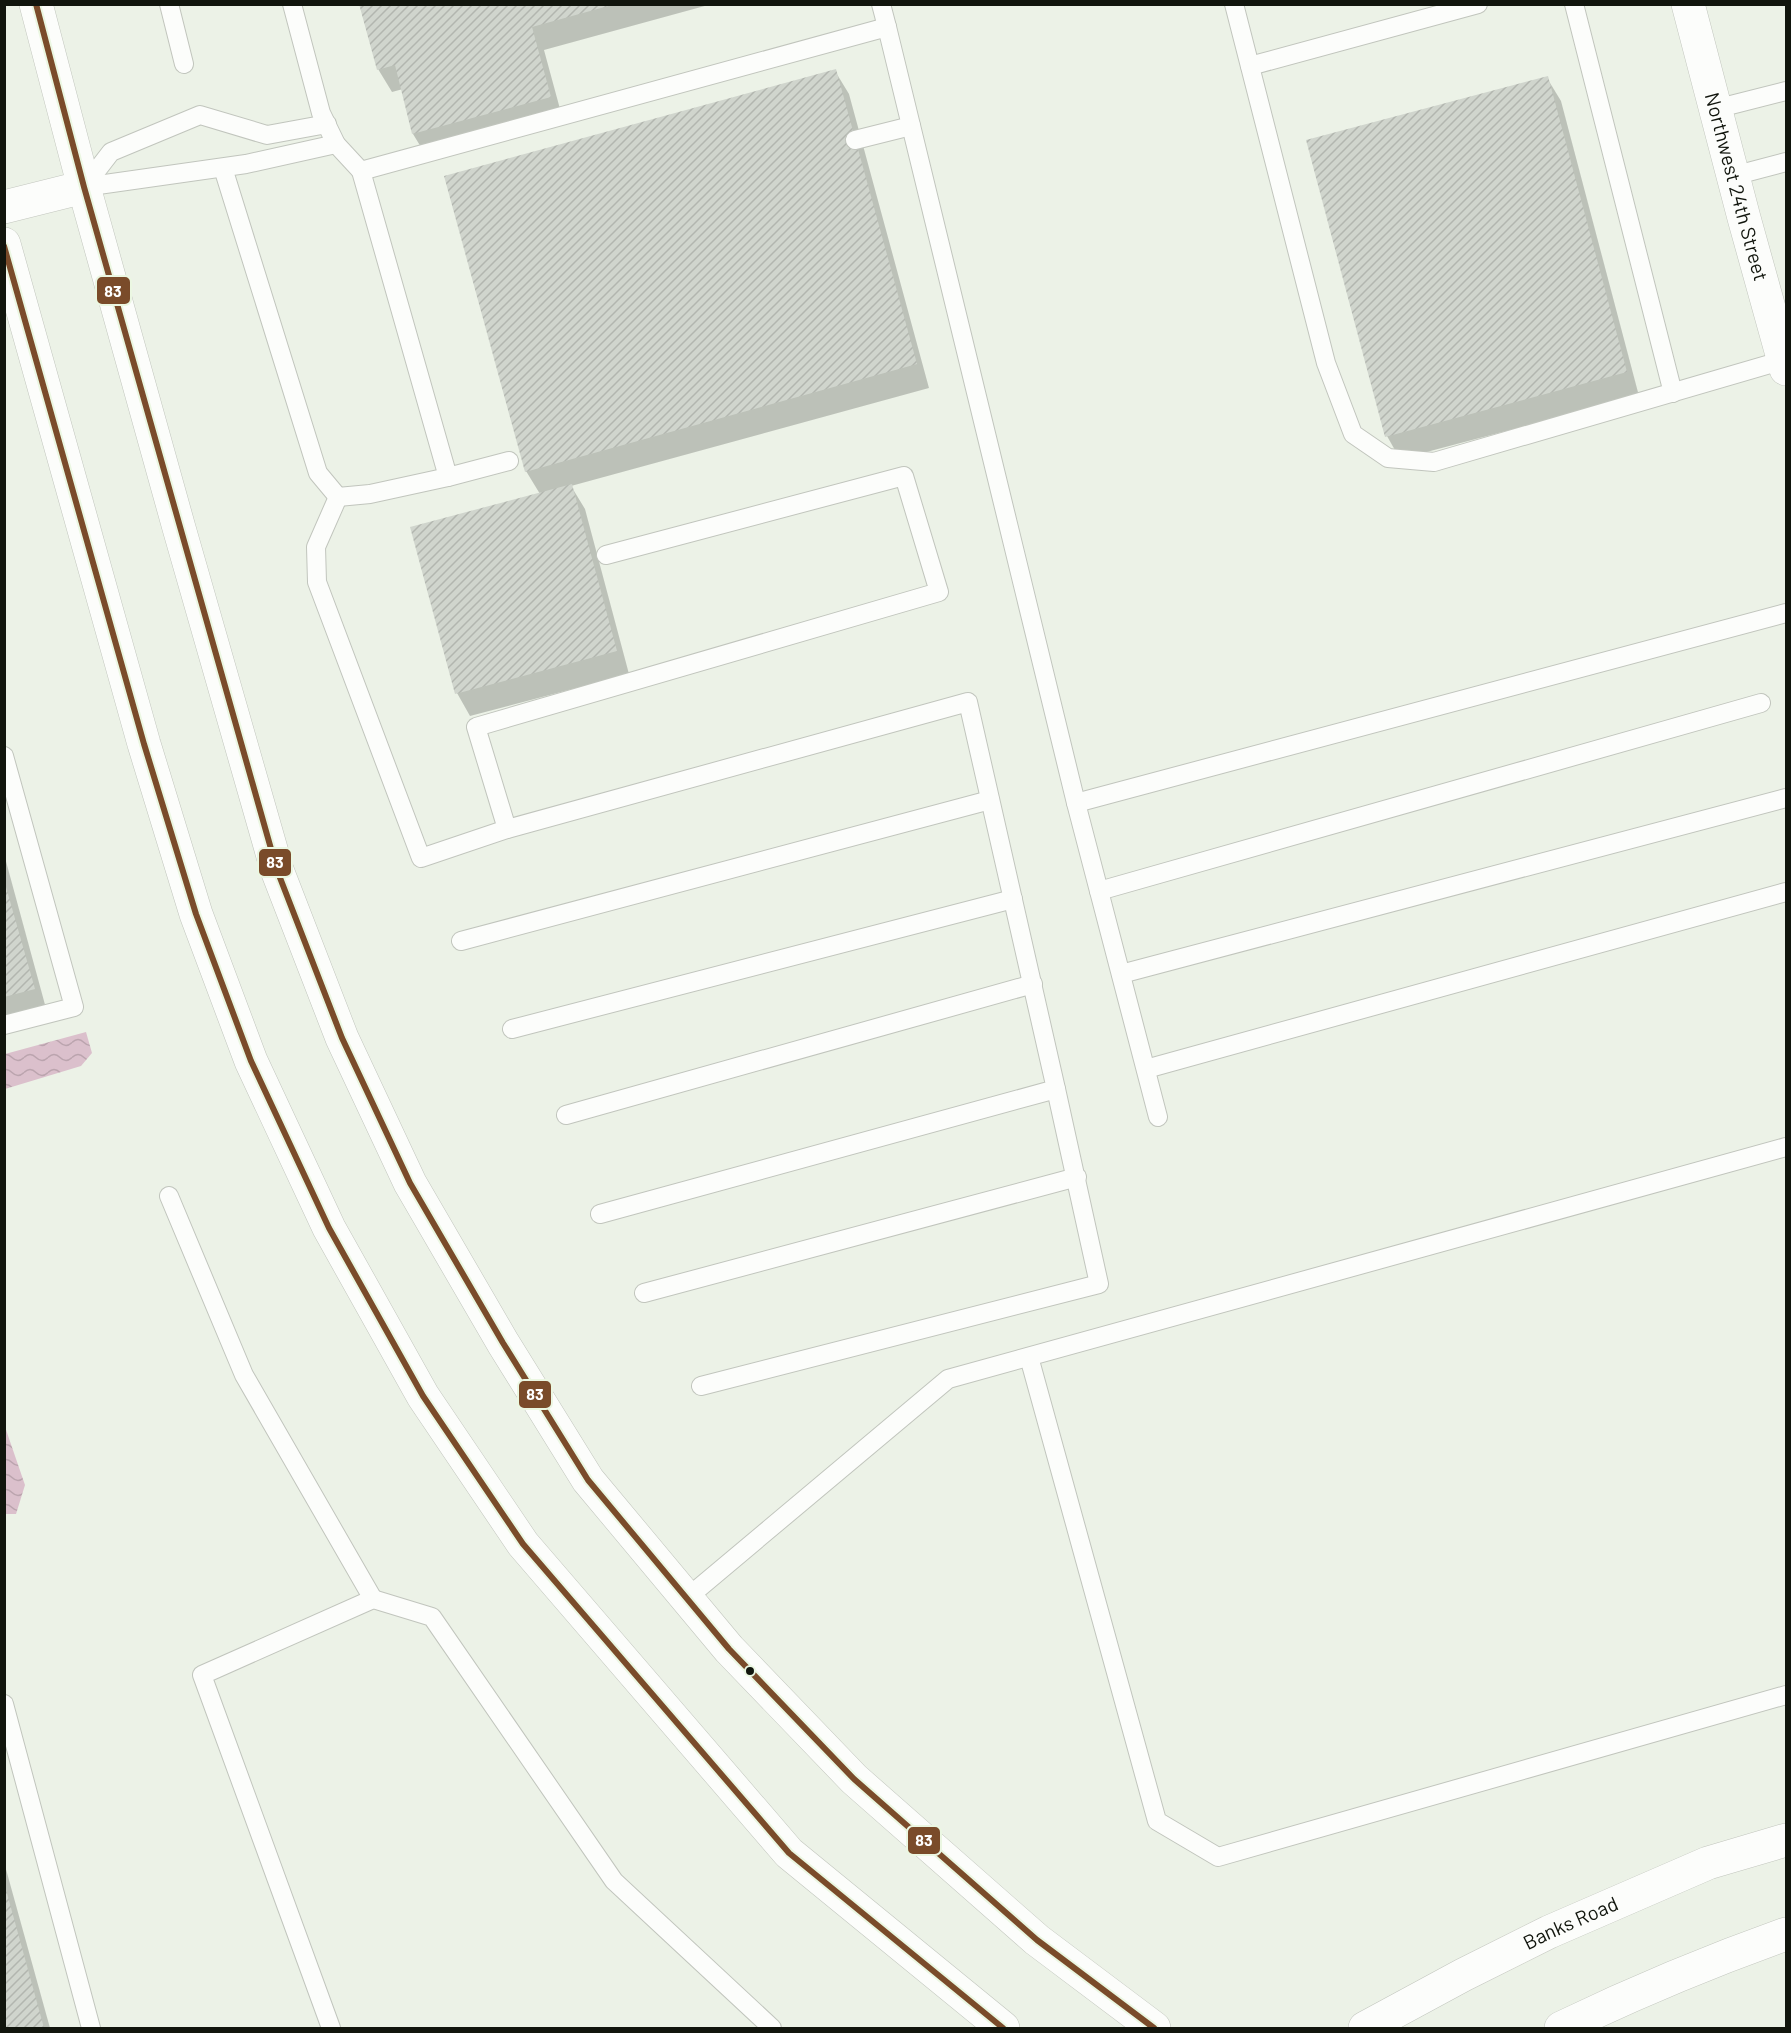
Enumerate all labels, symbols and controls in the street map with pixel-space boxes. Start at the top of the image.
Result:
street label: Northwest 24th Street [1701,90,1774,283]
line badge: 83 [96,276,131,305]
text: 83 [104,281,122,300]
line badge: 83 [258,848,292,877]
text: 83 [266,852,284,871]
line badge: 83 [518,1380,552,1409]
text: 83 [526,1384,544,1403]
unlabelled marker [744,1665,756,1677]
line badge: 83 [907,1826,941,1855]
text: 83 [915,1830,933,1849]
street label: Banks Road [1519,1891,1621,1954]

